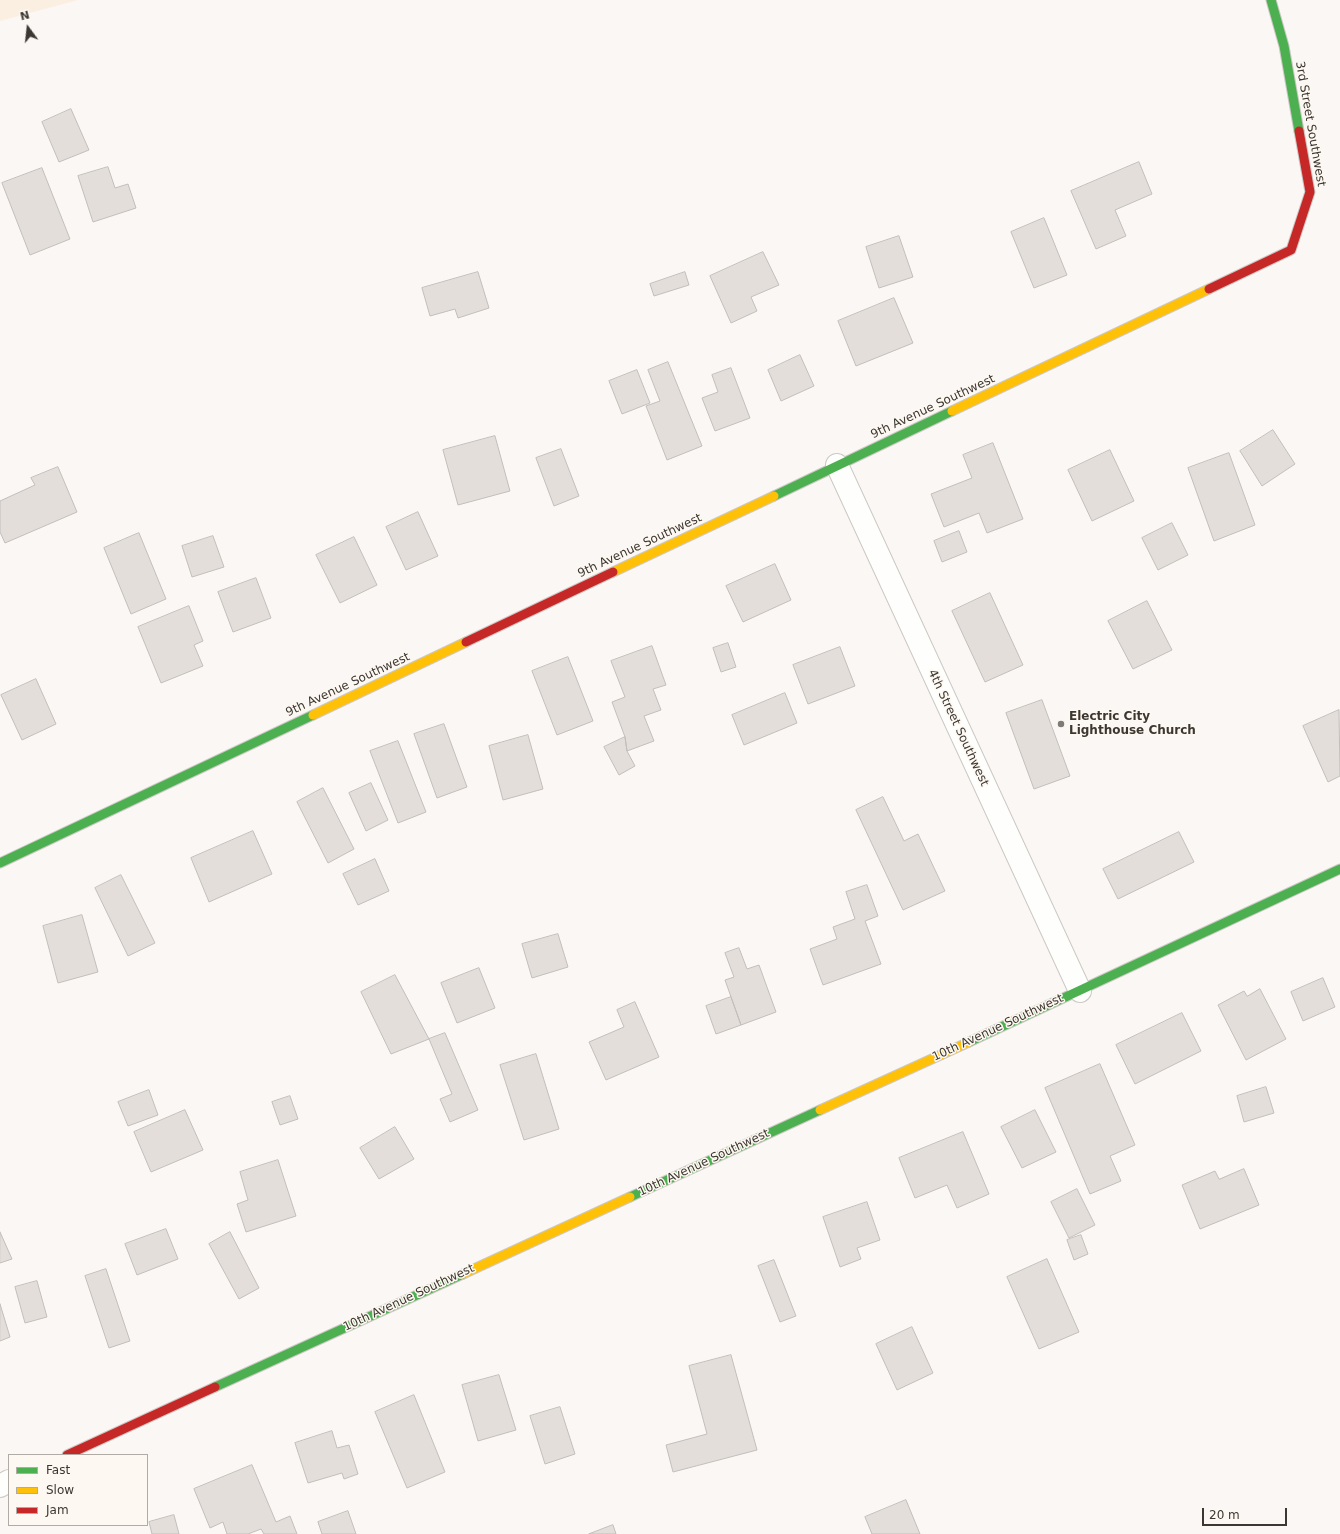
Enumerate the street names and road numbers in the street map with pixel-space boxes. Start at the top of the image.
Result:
street label: 3rd Street Southwest [1292,60,1328,188]
street label: 9th Avenue Southwest [869,372,997,442]
street label: 9th Avenue Southwest [576,511,704,581]
street label: 9th Avenue Southwest [284,650,412,720]
street label: 4th Street Southwest [925,667,991,789]
street label: 10th Avenue Southwest [930,991,1066,1065]
street label: 10th Avenue Southwest [636,1126,772,1200]
street label: 10th Avenue Southwest [341,1261,477,1335]

